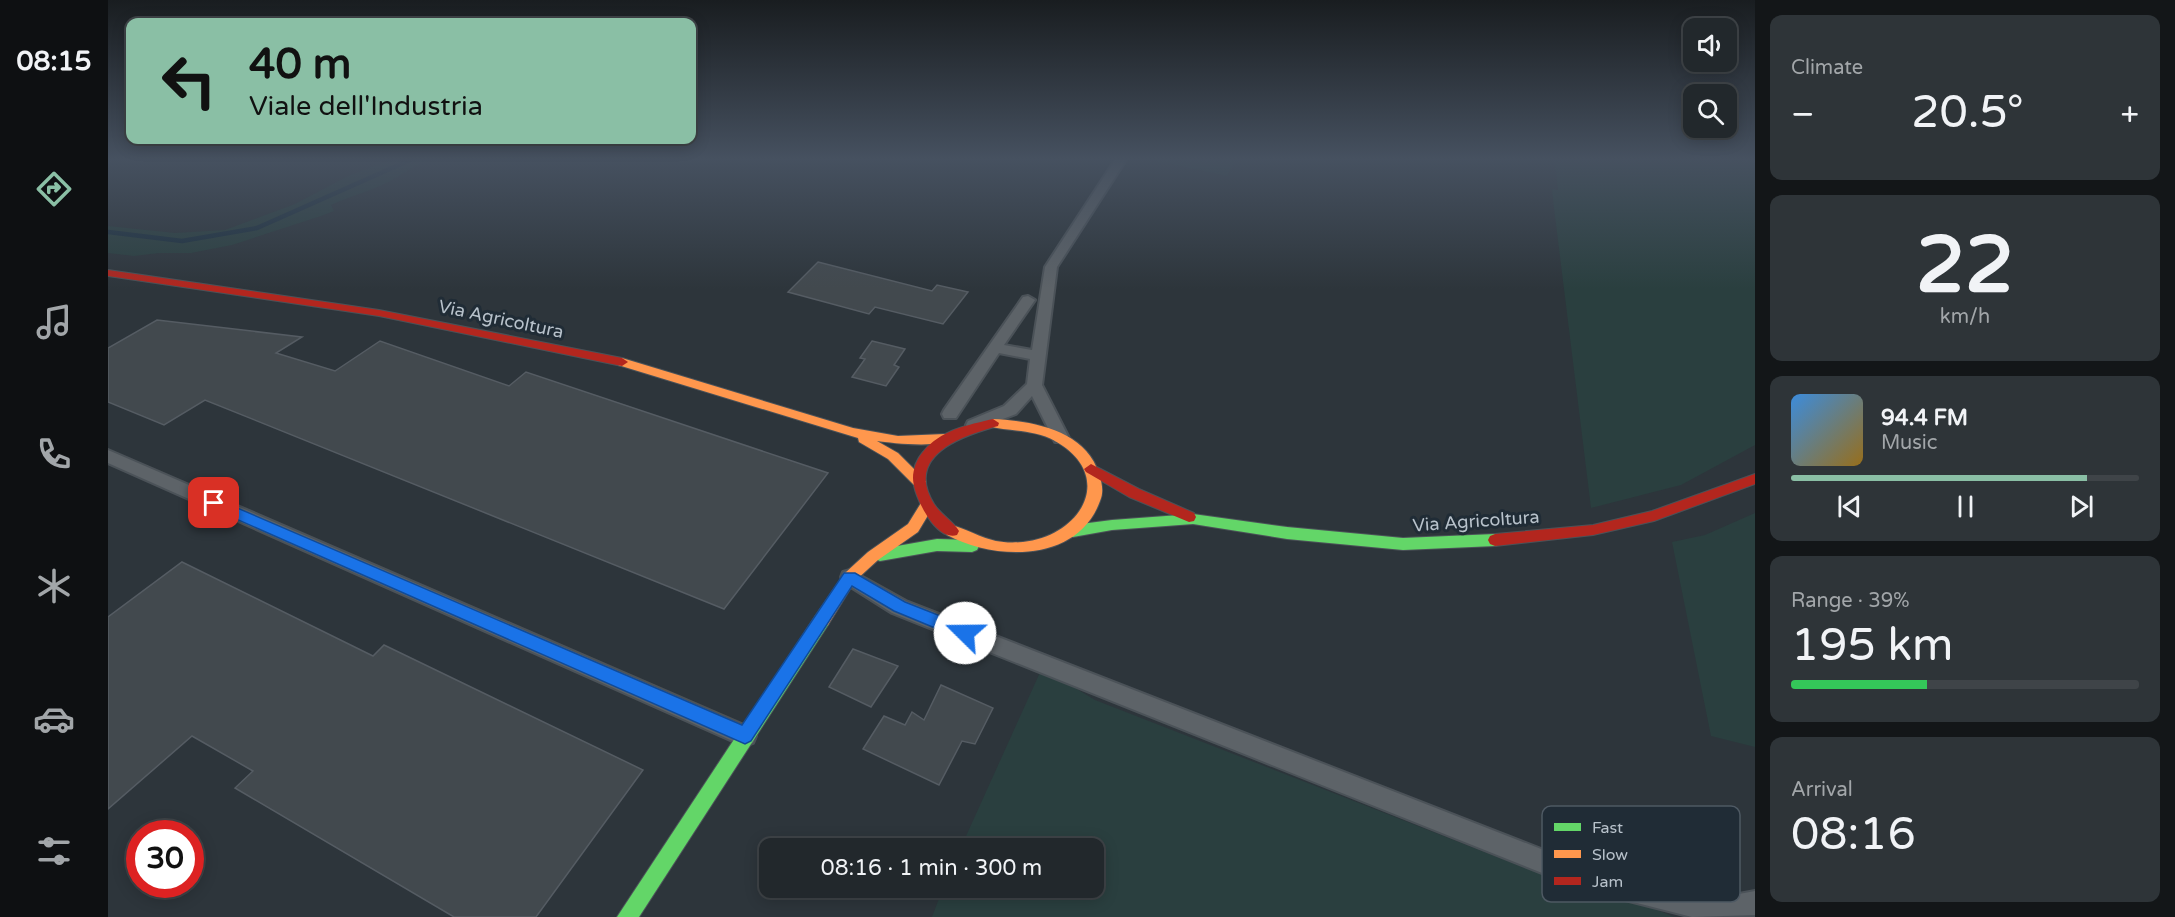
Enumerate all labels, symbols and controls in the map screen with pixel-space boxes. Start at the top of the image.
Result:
map controls [1683,18,1737,138]
button: sound [1683,18,1737,72]
text: 40 m [249,39,351,90]
icon: left [150,42,228,120]
text: 08:15 [17,45,91,78]
text: Climate [1791,56,1863,80]
button: search [1683,84,1737,138]
text: 20.5° [1911,86,2024,140]
text: Viale dell'Industria [249,90,483,123]
text: − [1791,95,1815,134]
text: + [2120,95,2139,134]
icon: directions [33,168,75,210]
text: 22 [1916,219,2014,313]
street label: Via Agricoltura [436,295,566,343]
icon: music [33,301,75,343]
text: km/h [1940,305,1990,329]
text: 94.4 FM [1881,405,1968,431]
text: Music [1881,431,1937,455]
icon: phone [33,433,75,475]
pin [188,477,239,528]
icon: arrive [197,486,230,519]
icon: previous [1833,490,1866,523]
icon: pause [1949,490,1982,523]
icon: next [2065,490,2098,523]
street label: Via Agricoltura [1412,506,1540,536]
icon: climate [33,565,75,607]
text: Range · 39% [1791,589,1910,613]
position arrow [933,601,997,665]
text: 195 km [1791,619,1953,673]
icon: car [33,698,75,740]
text: Arrival [1791,778,1853,802]
legend [1542,806,1740,902]
text: 08:16 [1791,808,1916,862]
text: Fast [1592,818,1623,838]
speed limit sign: 30 [126,820,204,898]
icon: filters [33,830,75,872]
text: Slow [1592,845,1628,865]
text: 08:16 · 1 min · 300 m [821,855,1042,881]
text: Jam [1592,872,1623,892]

